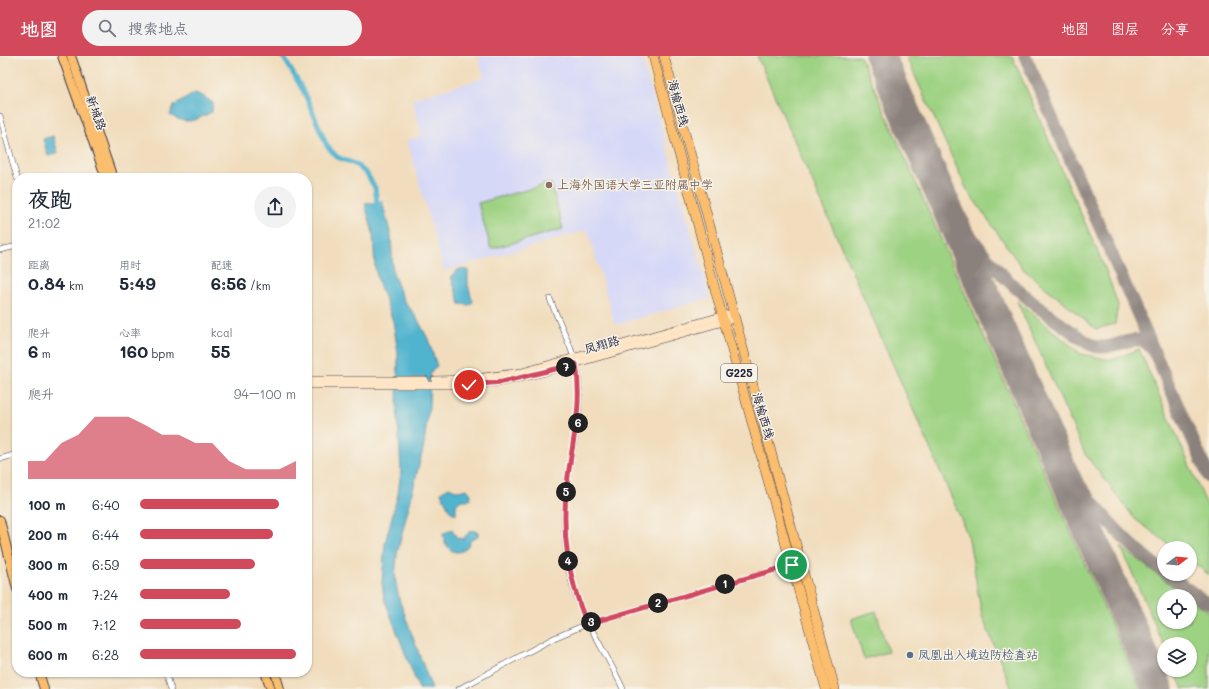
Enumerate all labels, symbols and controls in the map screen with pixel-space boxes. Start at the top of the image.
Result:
search box [82,10,362,46]
text: 地图 [20,16,58,41]
icon: search [96,17,118,39]
text: 搜索地点 [128,18,188,38]
text: 地图 [1061,19,1089,38]
text: 图层 [1111,19,1139,38]
text: 分享 [1161,19,1189,38]
street label: 海榆西线 [665,77,693,128]
street label: 新城路 [83,93,111,132]
place label: 上海外国语大学三亚附属中学 [557,176,713,192]
marker: 上海外国语大学三亚附属中学 [544,180,554,190]
text: 夜跑 [28,184,72,213]
button: share [254,186,296,228]
text: 21:02 [28,214,60,231]
text: 距离 [28,257,50,272]
text: 用时 [119,257,141,272]
text: 配速 [211,257,233,272]
text: 0.84 [28,272,66,294]
text: 5:49 [119,272,156,294]
text: 6:56 [211,272,247,294]
text: km [66,278,84,293]
text: /km [247,278,270,293]
text: 爬升 [28,325,50,340]
text: 心率 [119,325,141,340]
text: kcal [211,325,233,340]
street label: 凤翔路 [582,331,621,357]
text: 6 [28,340,38,362]
text: 160 [119,340,148,362]
text: 55 [211,340,231,362]
text: m [38,346,51,361]
text: bpm [148,346,174,361]
pin: 7 [556,357,576,377]
text: 7 [563,359,569,374]
road number: G225 [721,364,757,382]
pin [452,368,486,402]
icon: check [458,374,480,396]
text: 爬升 [28,385,54,402]
text: 94–100 m [234,385,296,402]
street label: 海榆西线 [750,390,778,441]
pin: 6 [568,413,588,433]
text: 6 [575,415,581,430]
pin: 5 [556,482,576,502]
text: 5 [563,484,569,499]
text: 100 m [28,496,65,513]
text: 6:40 [92,496,120,513]
text: 200 m [28,526,67,543]
text: 6:44 [92,526,119,543]
north arrow [1157,541,1197,581]
map controls [1157,541,1197,677]
pin [775,548,809,582]
pin: 4 [558,551,578,571]
text: 4 [565,553,571,568]
icon: arrive [781,554,803,576]
text: 300 m [28,556,68,573]
text: 6:59 [92,556,119,573]
pin: 1 [715,574,735,594]
text: 1 [723,576,727,591]
text: 400 m [28,586,68,603]
text: 7:24 [92,586,118,603]
button: locate [1157,589,1197,629]
pin: 2 [648,593,668,613]
text: 2 [655,595,661,610]
pin: 3 [581,612,601,632]
text: 3 [588,614,594,629]
text: 500 m [28,616,67,633]
text: 7:12 [92,616,116,633]
button: layers [1157,637,1197,677]
text: 600 m [28,646,68,663]
text: 6:28 [92,646,119,663]
place label: 凤凰出入境边防检查站 [918,646,1038,662]
marker: 凤凰出入境边防检查站 [905,650,915,660]

